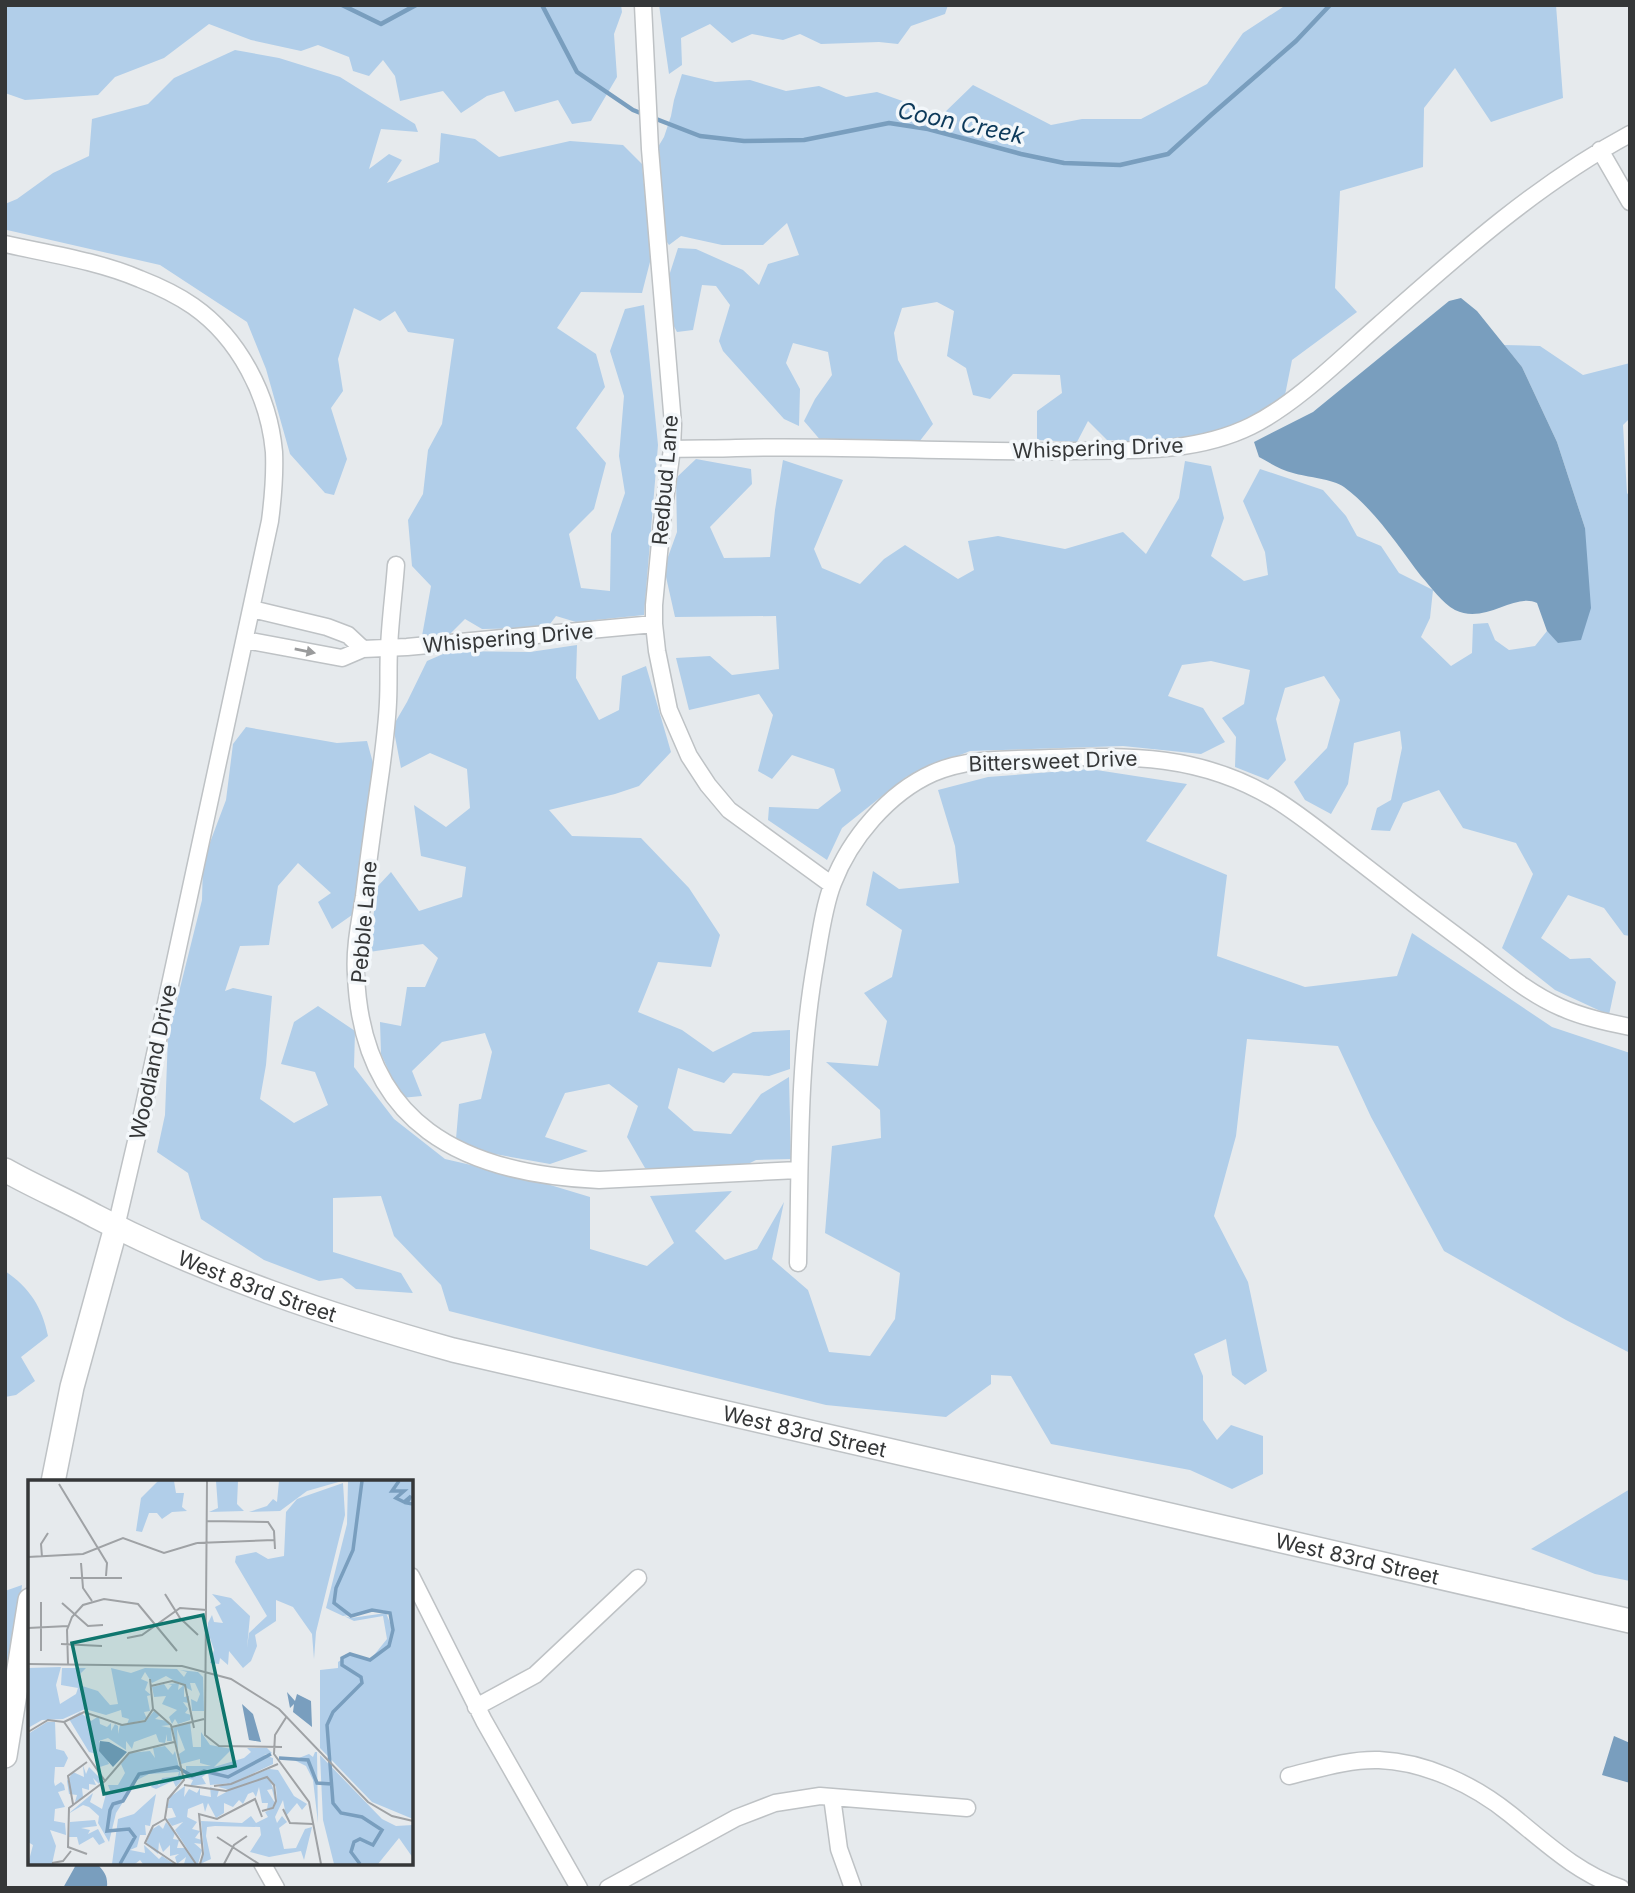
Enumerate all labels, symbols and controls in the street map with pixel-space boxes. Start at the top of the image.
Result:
water label: Coon Creek [895,96,1027,150]
street label: Redbud Lane [647,414,683,546]
street label: Whispering Drive [1012,433,1184,463]
street label: Whispering Drive [422,618,594,658]
one-way arrow [294,646,316,657]
street label: Bittersweet Drive [968,746,1138,776]
street label: Pebble Lane [346,860,382,984]
street label: Woodland Drive [124,982,182,1142]
street label: West 83rd Street [174,1245,340,1327]
street label: West 83rd Street [720,1400,889,1462]
inset map [28,1480,413,1865]
street label: West 83rd Street [1273,1527,1442,1589]

